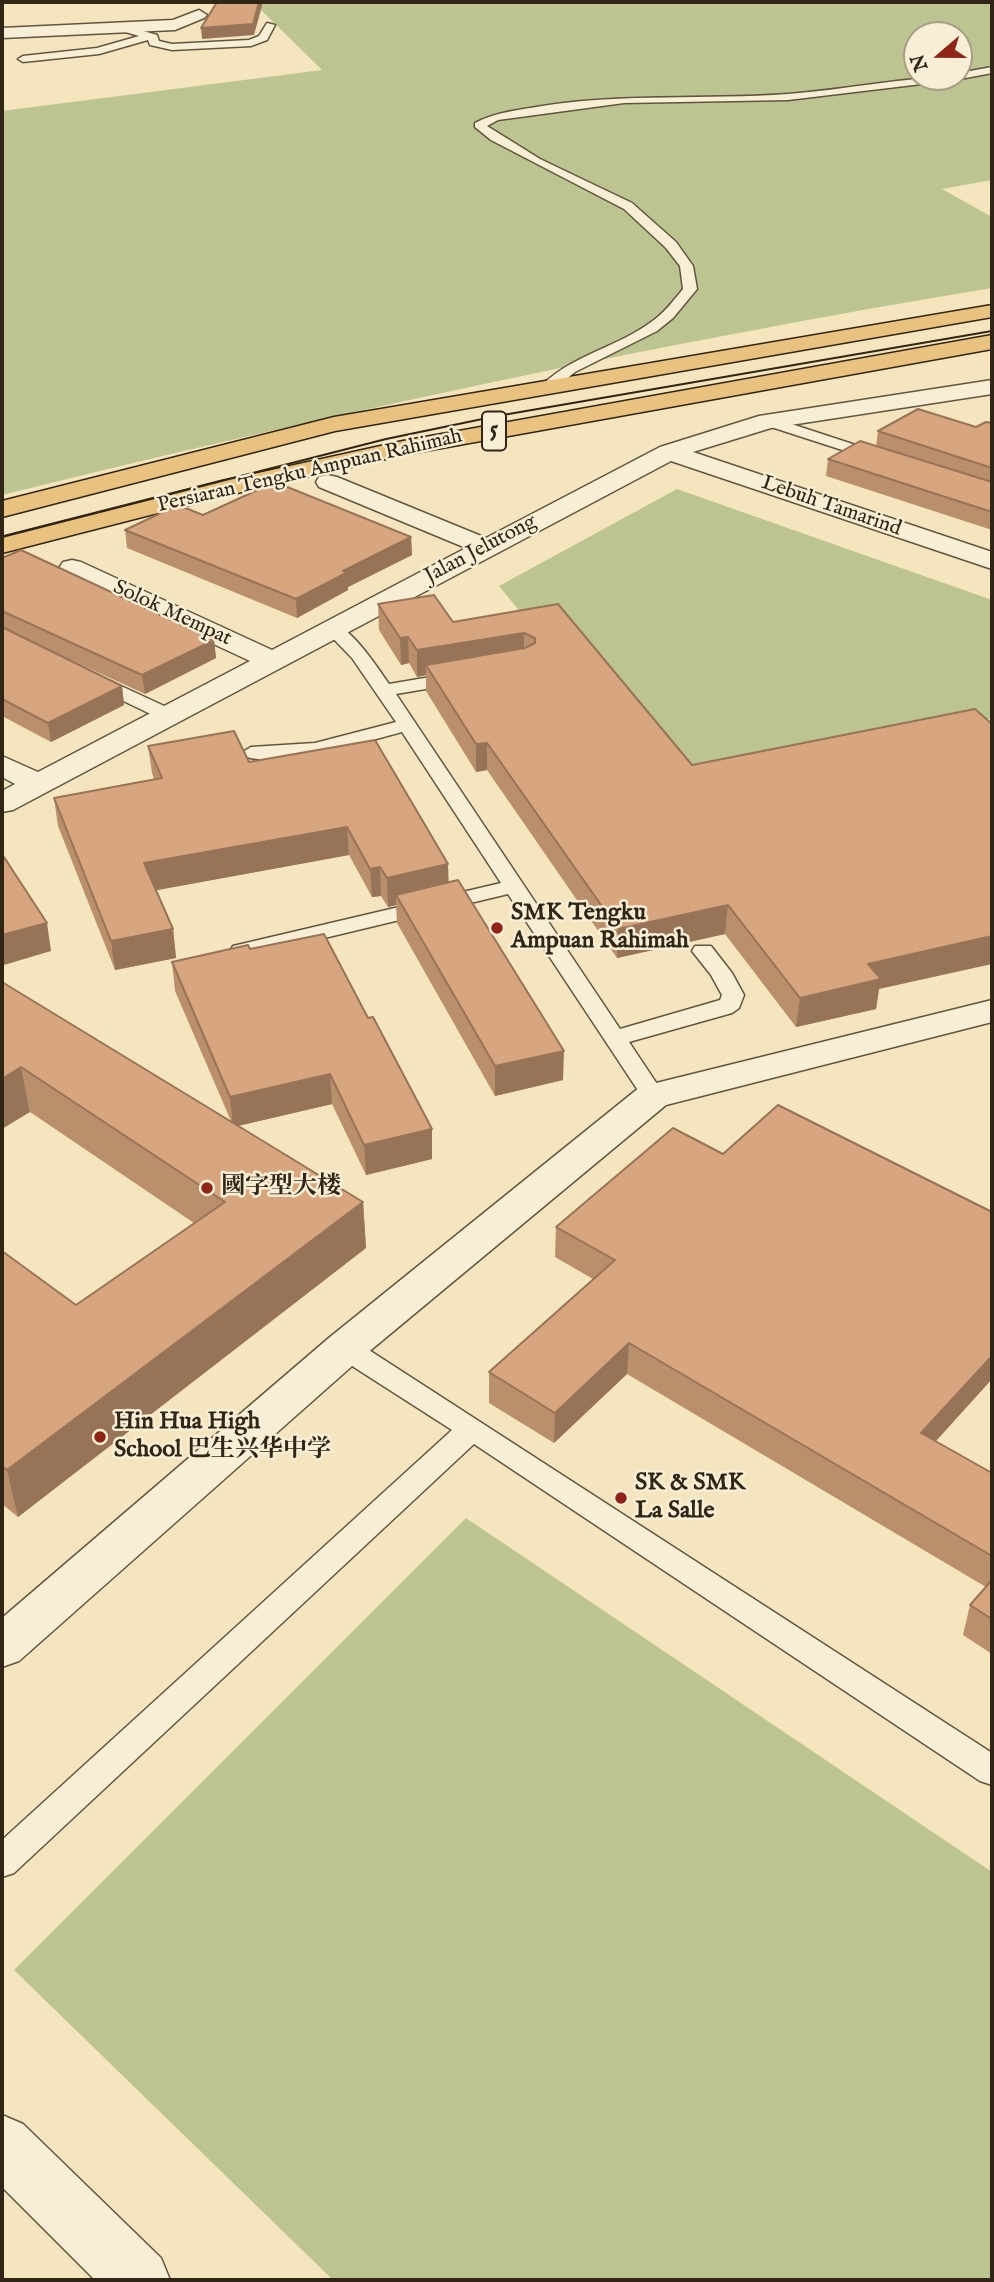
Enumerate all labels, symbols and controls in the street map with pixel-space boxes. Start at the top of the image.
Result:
north arrow [903,21,973,91]
text: N [906,51,934,74]
road number: 5 [482,412,506,450]
street label: Persiaran Tengku Ampuan Rahimah [155,425,465,519]
street label: Lebuh Tamarind [758,471,904,543]
street label: Jalan Jelutong [421,510,541,590]
street label: Solok Mempat [109,576,235,652]
place label: SMK Tengku Ampuan Rahimah [511,900,689,956]
marker: SMK Tengku Ampuan Rahimah [489,920,505,936]
place label: 國字型大楼 [221,1174,341,1202]
marker: 國字型大楼 [199,1180,215,1196]
place label: Hin Hua High School 巴生兴华中学 [114,1409,331,1465]
marker: Hin Hua High School 巴生兴华中学 [92,1429,108,1445]
place label: SK & SMK La Salle [635,1470,745,1526]
marker: SK & SMK La Salle [613,1490,629,1506]

